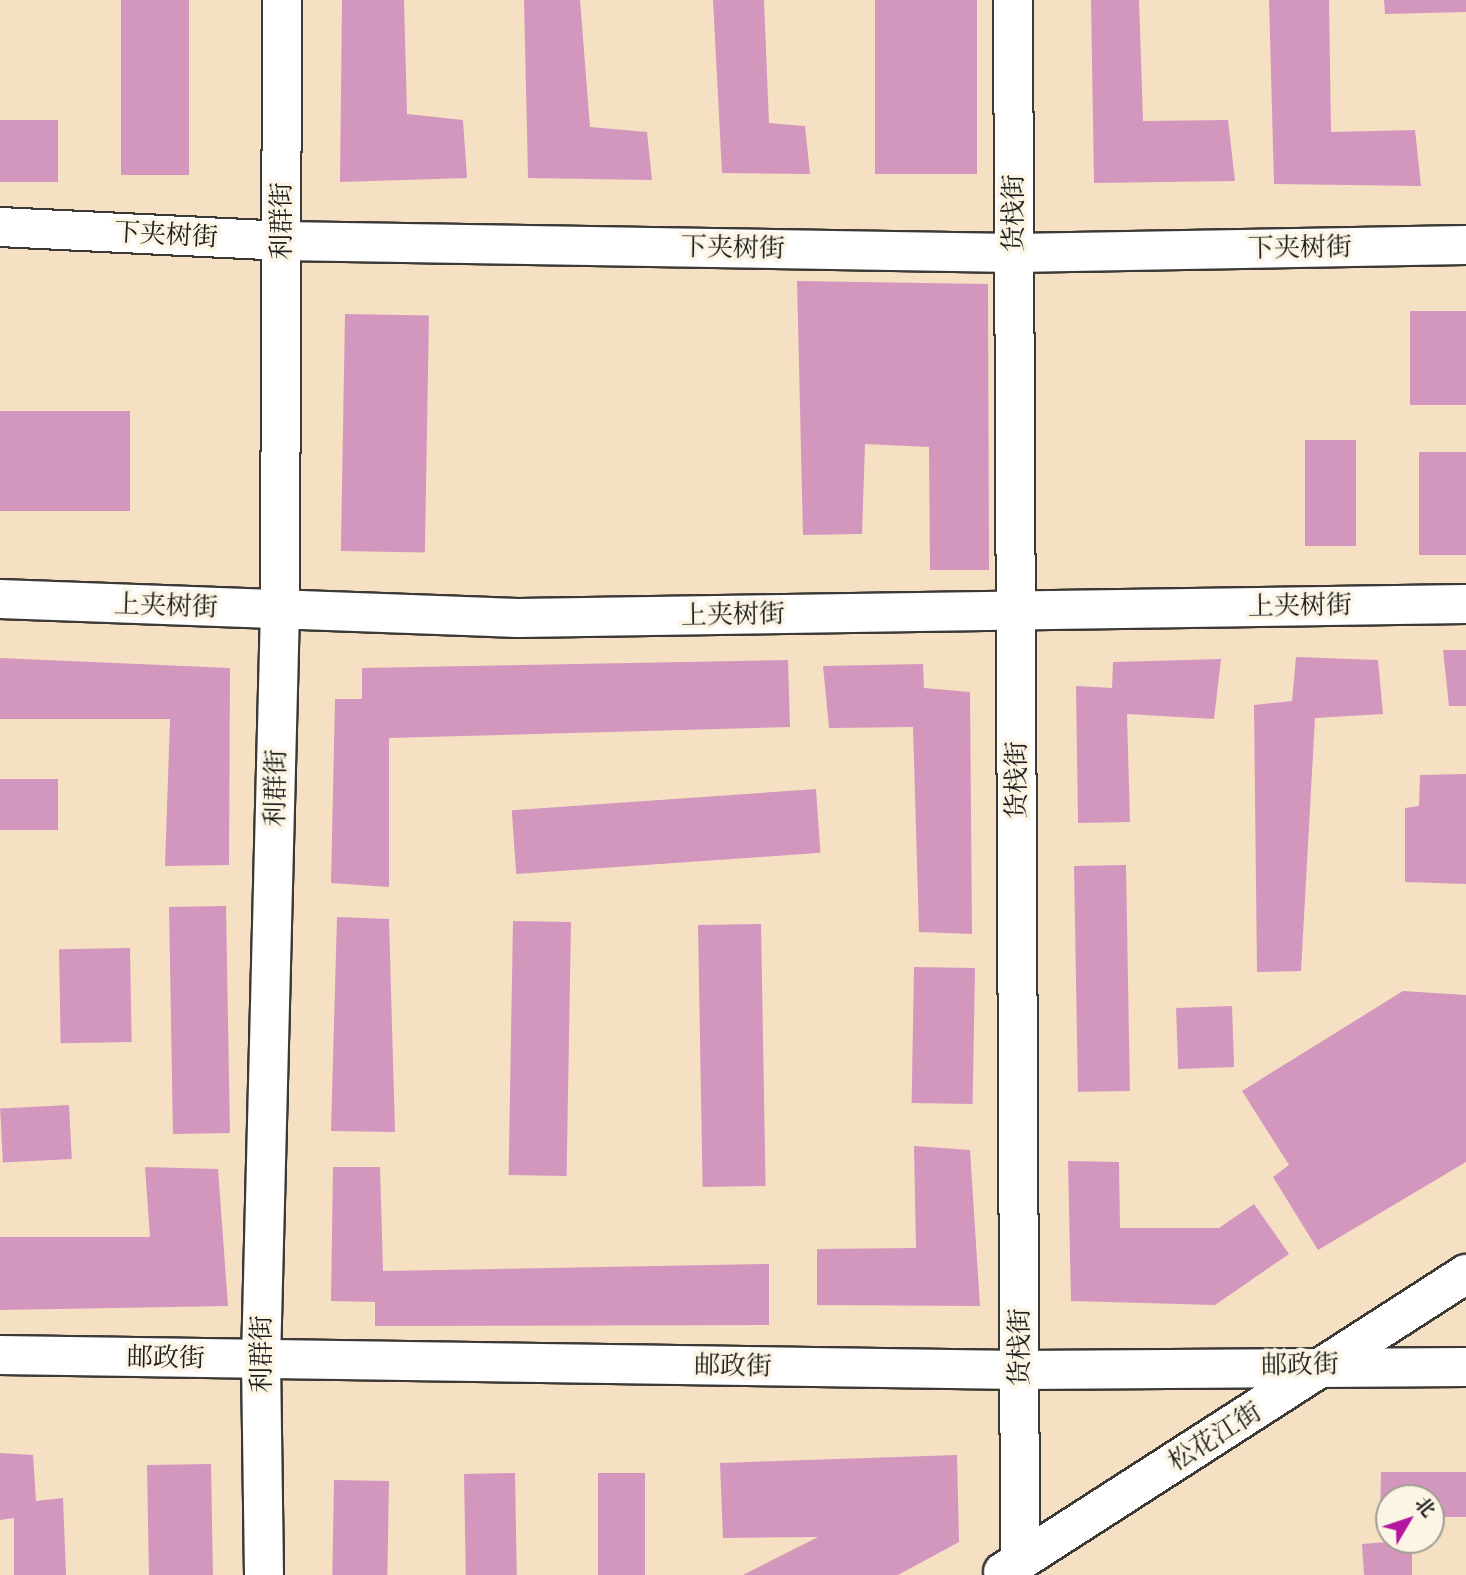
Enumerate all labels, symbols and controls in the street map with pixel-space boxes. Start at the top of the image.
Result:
street label: 货栈街 [998,174,1030,252]
street label: 利群街 [266,182,298,260]
street label: 下夹树街 [113,217,219,253]
street label: 下夹树街 [681,231,785,265]
street label: 下夹树街 [1248,231,1352,265]
street label: 上夹树街 [113,589,219,623]
street label: 上夹树街 [1248,589,1352,623]
street label: 上夹树街 [681,598,785,632]
street label: 货栈街 [1001,741,1033,819]
street label: 利群街 [260,749,292,827]
street label: 货栈街 [1004,1308,1036,1386]
street label: 利群街 [246,1315,278,1393]
street label: 邮政街 [127,1342,205,1374]
street label: 邮政街 [1261,1349,1339,1381]
street label: 邮政街 [694,1350,772,1382]
street label: 松花江街 [1163,1396,1267,1478]
north arrow [1375,1484,1445,1554]
text: 北 [1410,1492,1440,1521]

